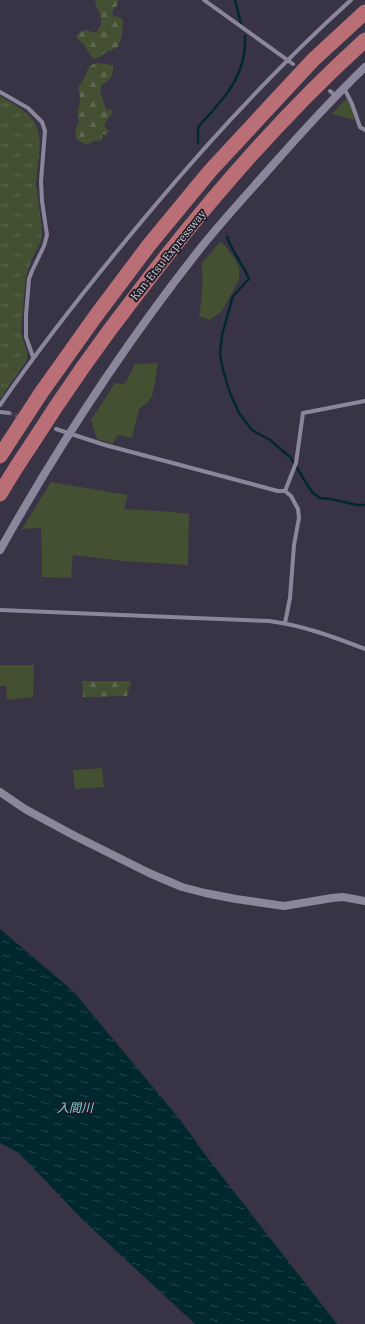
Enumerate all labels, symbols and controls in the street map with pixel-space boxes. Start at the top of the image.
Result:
street label: Kan-Etsu Expressway [127,207,209,303]
water label: 入間川 [57,1100,95,1115]

